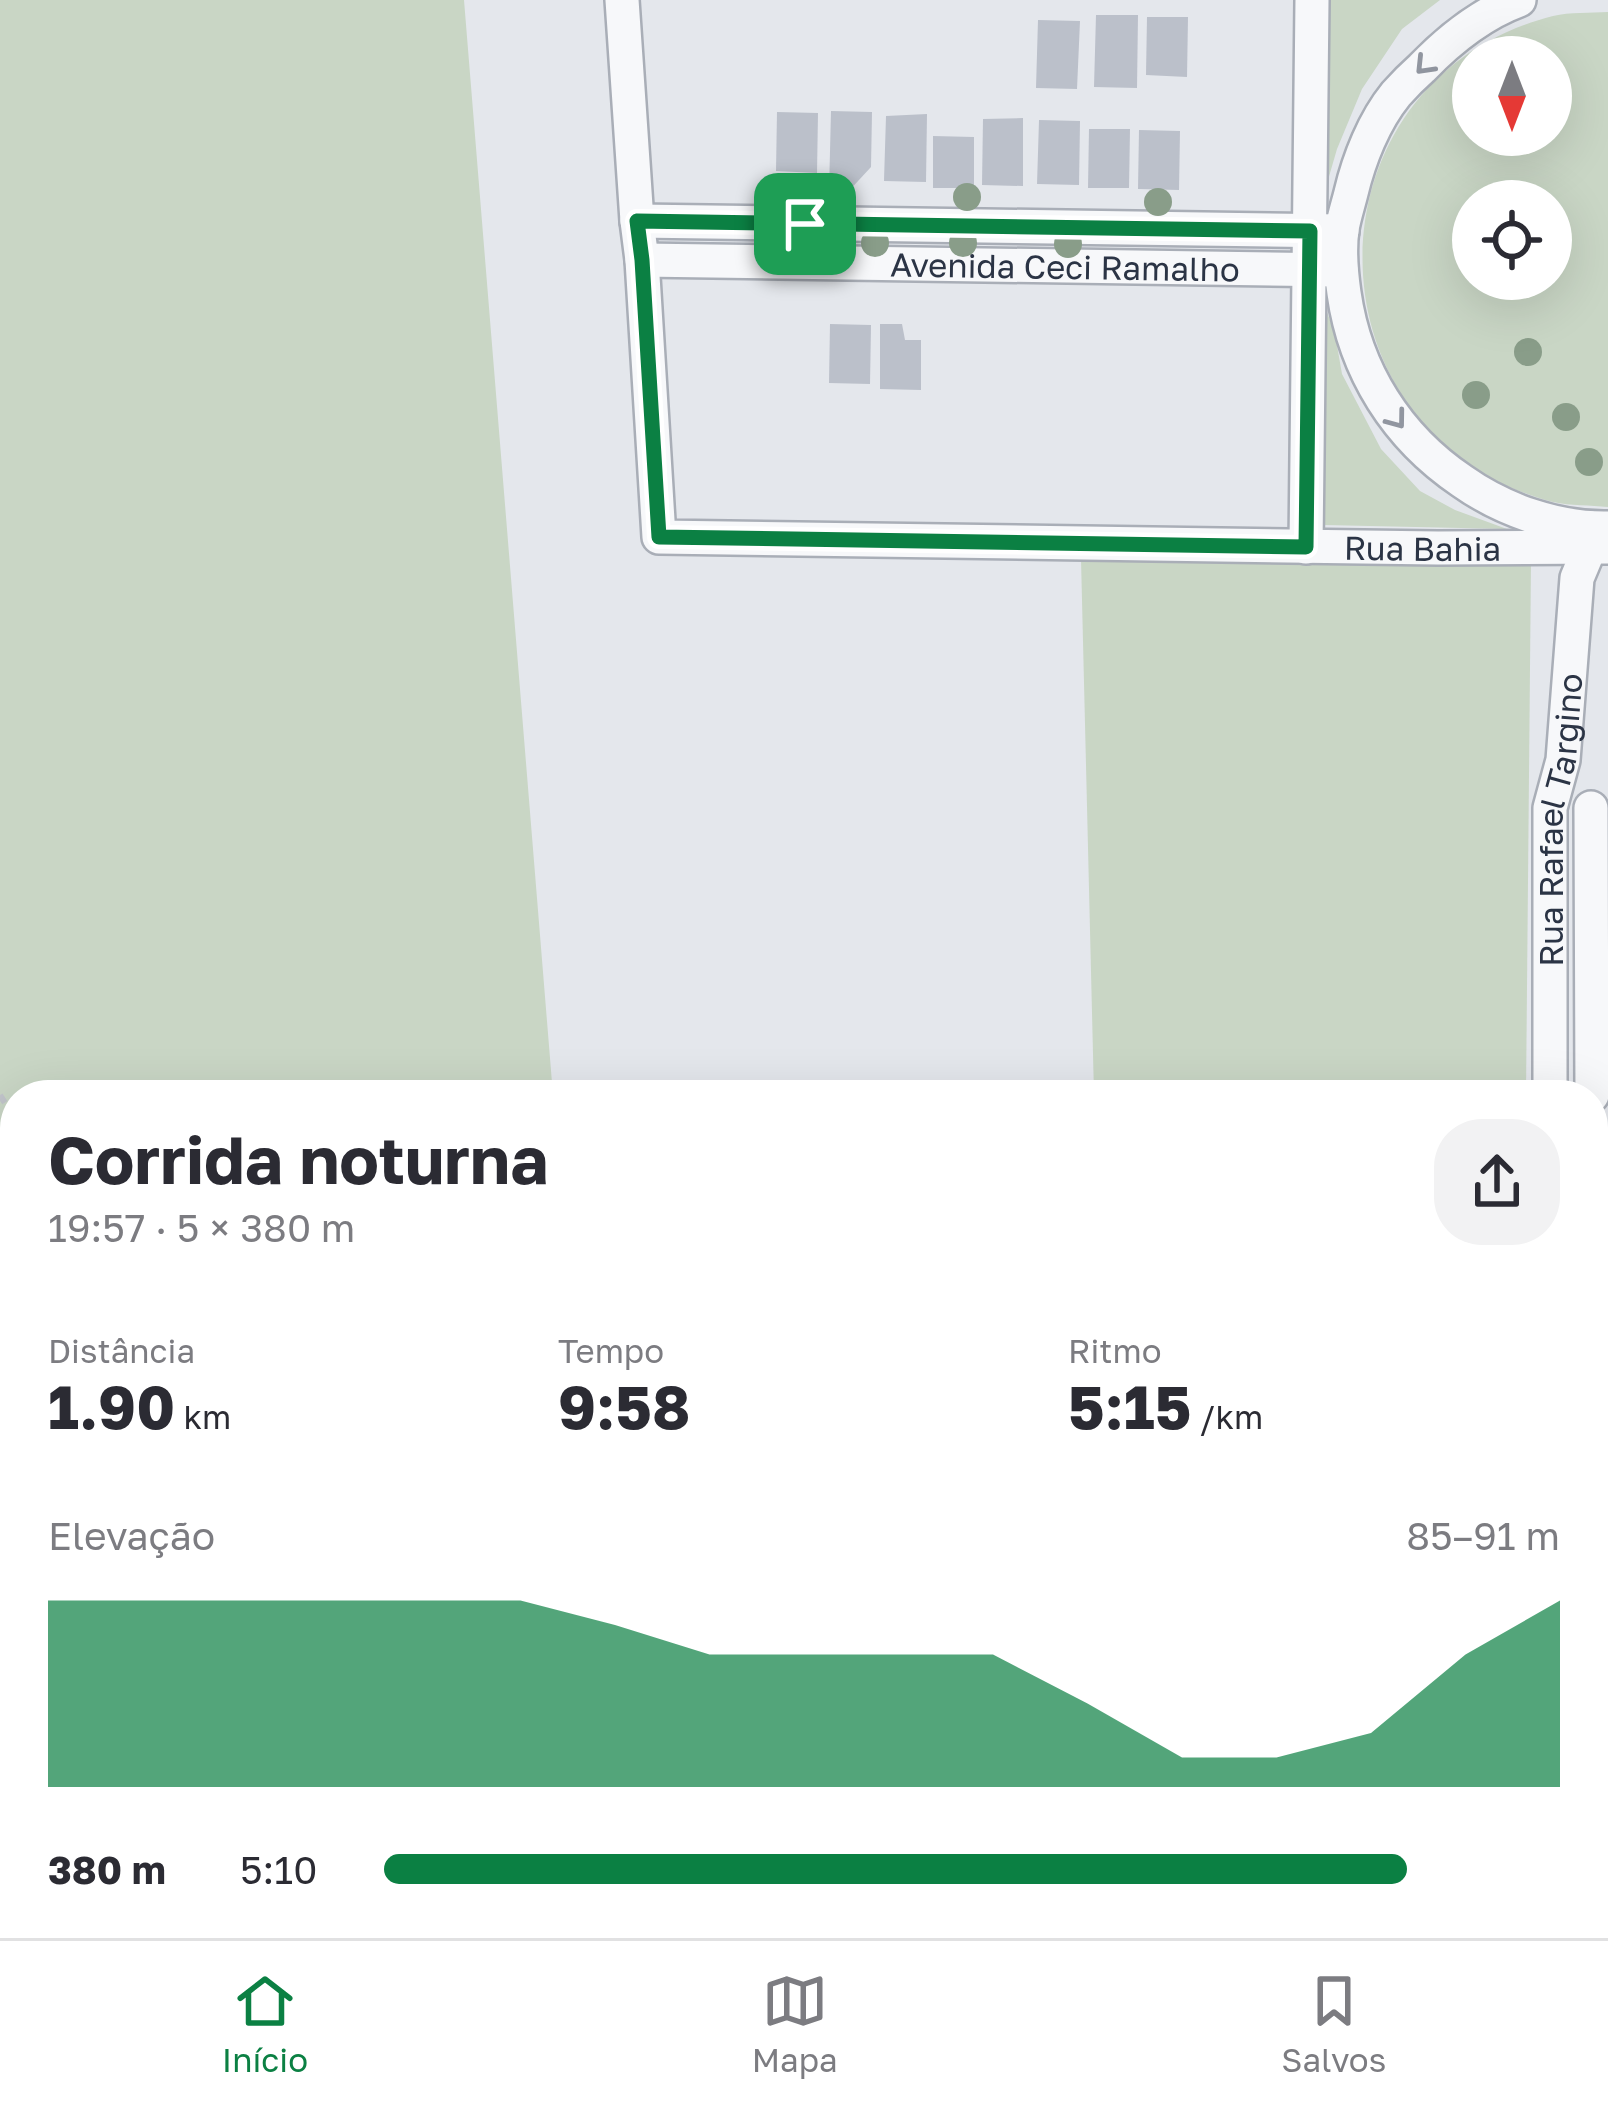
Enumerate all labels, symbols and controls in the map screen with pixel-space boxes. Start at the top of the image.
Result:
north arrow [1452,36,1572,156]
map controls [1452,36,1572,300]
one-way arrow [1416,52,1438,74]
pin [754,173,856,275]
button: locate [1452,180,1572,300]
icon: arrive [772,191,838,257]
street label: Avenida Ceci Ramalho [890,244,1240,288]
one-way arrow [1383,406,1405,428]
street label: Rua Bahia [1344,527,1501,568]
street label: Rua Rafael Targino [1531,672,1589,967]
text: Corrida noturna [48,1119,548,1199]
button: share [1434,1119,1560,1245]
text: 19:57 · 5 × 380 m [48,1204,355,1251]
text: Distância [48,1331,195,1370]
text: Tempo [558,1331,664,1370]
text: Ritmo [1068,1331,1162,1370]
text: 1.90 [48,1370,175,1442]
text: 9:58 [558,1370,690,1442]
text: 5:15 [1068,1370,1191,1442]
text: km [175,1397,231,1436]
text: /km [1191,1397,1263,1436]
text: Elevação [48,1512,215,1559]
text: 85–91 m [1406,1512,1560,1559]
text: 380 m [48,1846,166,1893]
text: 5:10 [240,1846,317,1893]
tab: Início [222,1968,308,2079]
tab: Mapa [752,1968,838,2079]
tab: Salvos [1281,1968,1386,2079]

